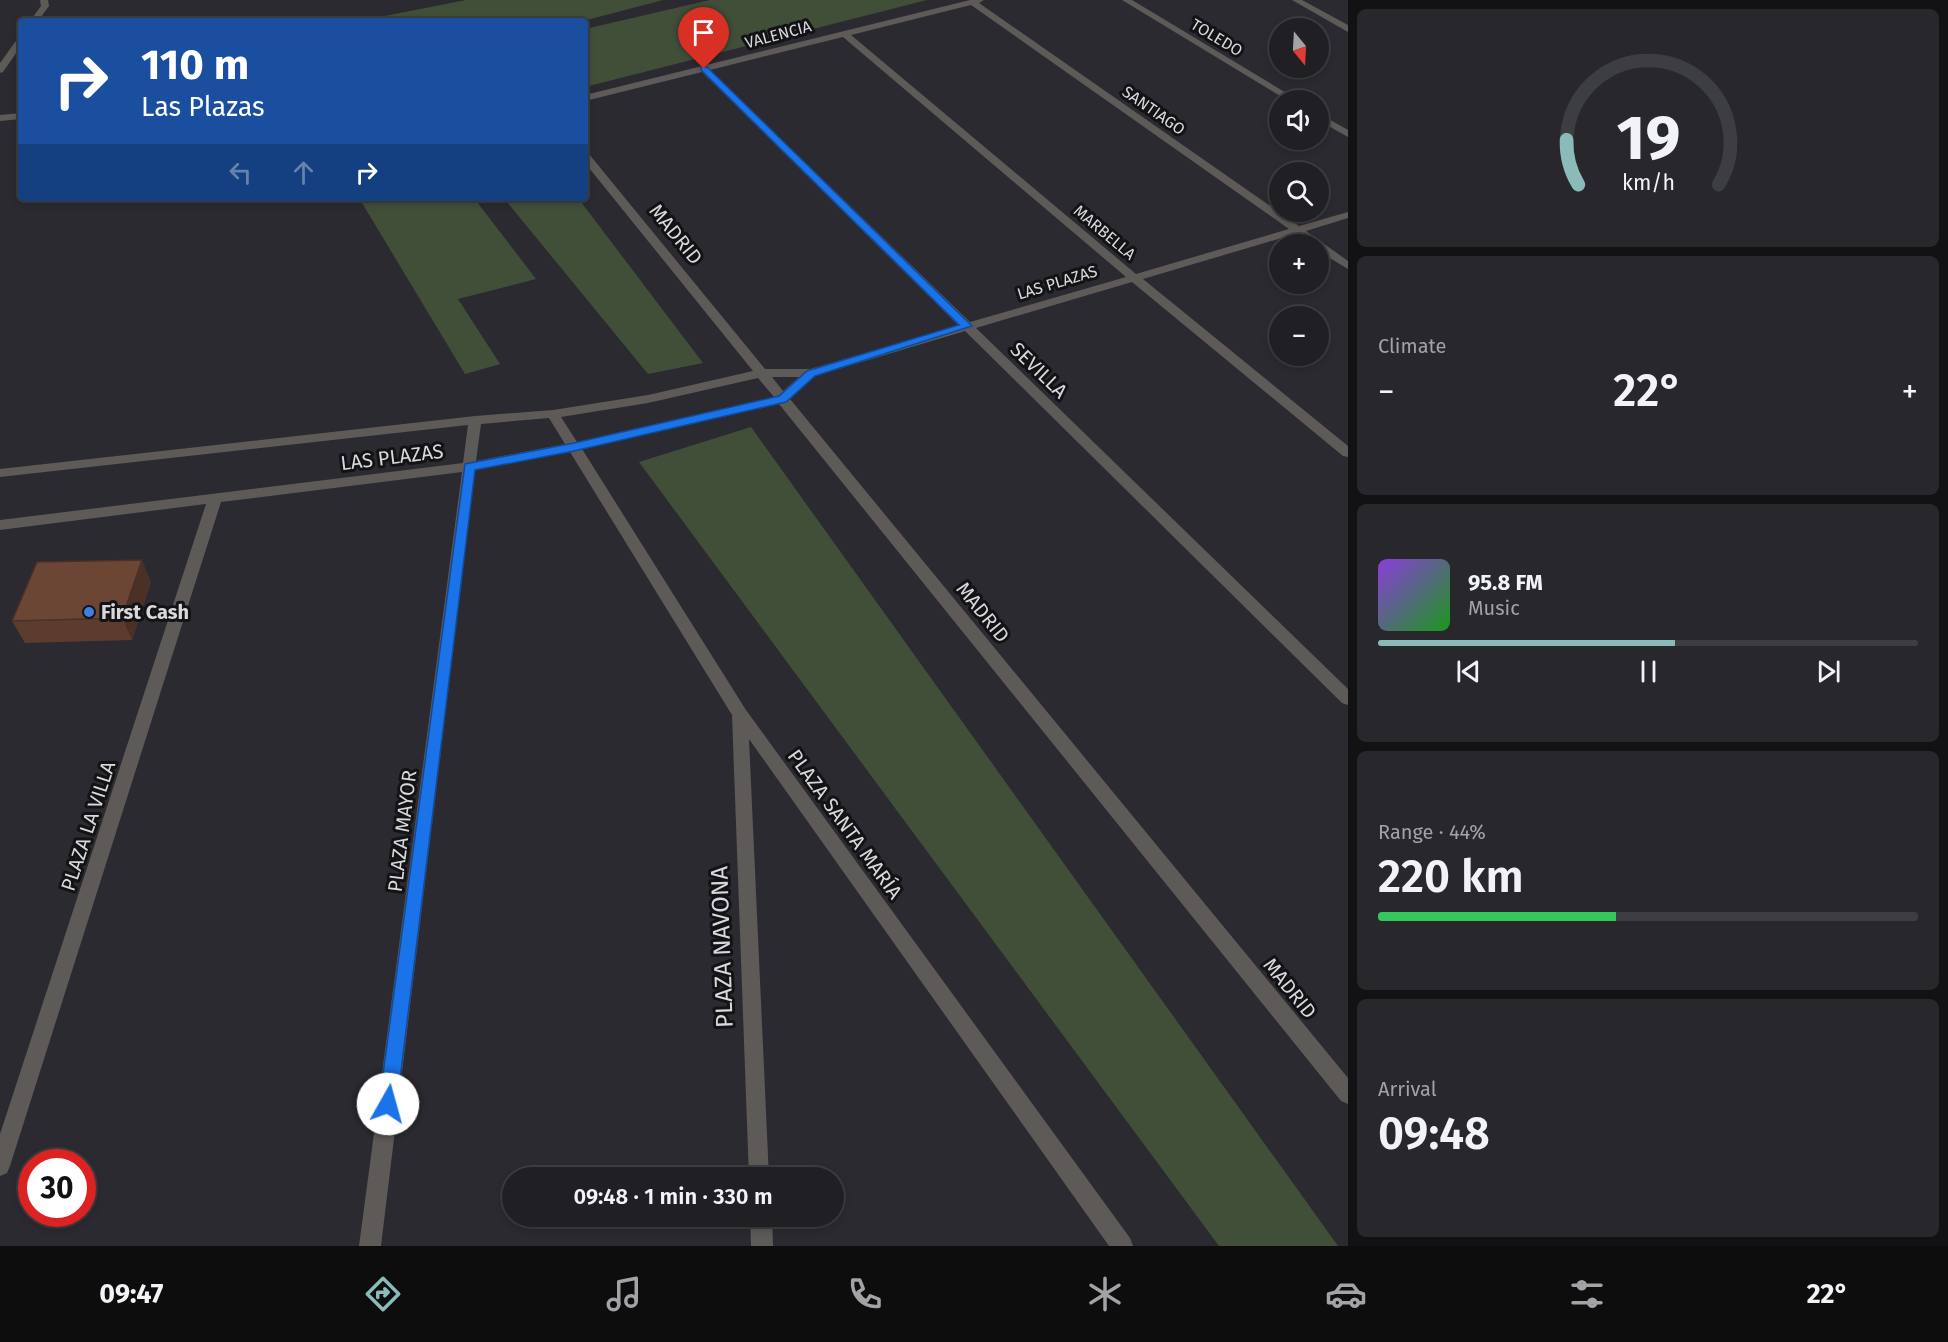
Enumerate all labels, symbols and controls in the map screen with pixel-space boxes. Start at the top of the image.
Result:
pin [678,7,729,69]
street label: TOLEDO [1188,15,1246,60]
icon: arrive [687,16,720,49]
street label: VALENCIA [743,16,814,52]
north arrow [1269,18,1329,78]
map controls [1269,18,1329,366]
text: 110 m [141,40,249,90]
icon: right [42,42,120,120]
street label: SANTIAGO [1119,82,1189,139]
button: sound [1269,90,1329,150]
text: Las Plazas [141,91,265,123]
text: 19 [1616,101,1680,176]
icon: left [224,156,257,189]
icon: ahead [287,156,320,189]
icon: right [350,156,383,189]
button: search [1269,162,1329,222]
text: km/h [1621,171,1675,197]
street label: MADRID [644,199,708,269]
street label: MARBELLA [1070,201,1140,264]
button: + [1269,234,1329,294]
street label: LAS PLAZAS [1015,261,1100,304]
button: − [1269,306,1329,366]
text: Climate [1378,334,1446,358]
street label: SEVILLA [1005,337,1073,403]
text: 22° [1613,364,1683,418]
text: − [1378,372,1395,412]
text: + [1902,372,1918,412]
street label: LAS PLAZAS [339,439,445,475]
text: 95.8 FM [1468,569,1543,596]
street label: MADRID [951,577,1015,647]
text: Music [1468,596,1520,620]
place label: First Cash [101,600,189,624]
marker: First Cash [82,605,96,619]
icon: previous [1452,655,1485,688]
icon: pause [1632,655,1665,688]
icon: next [1812,655,1845,688]
street label: PLAZA SANTA MARÍA [783,745,908,904]
street label: PLAZA LA VILLA [56,757,120,894]
street label: PLAZA MAYOR [383,769,421,893]
text: Range · 44% [1378,820,1486,844]
text: 220 km [1378,850,1524,904]
street label: PLAZA NAVONA [705,865,739,1028]
street label: MADRID [1258,953,1322,1023]
position arrow [356,1072,420,1136]
text: Arrival [1378,1077,1437,1101]
text: 09:48 [1378,1107,1490,1161]
speed limit sign: 30 [18,1149,96,1227]
text: 09:48 · 1 min · 330 m [573,1183,773,1210]
icon: directions [362,1273,404,1315]
icon: music [603,1273,645,1315]
icon: phone [844,1273,886,1315]
icon: climate [1084,1273,1126,1315]
icon: car [1325,1273,1367,1315]
icon: filters [1566,1273,1608,1315]
text: 09:47 [99,1278,163,1310]
text: 22° [1807,1278,1849,1310]

